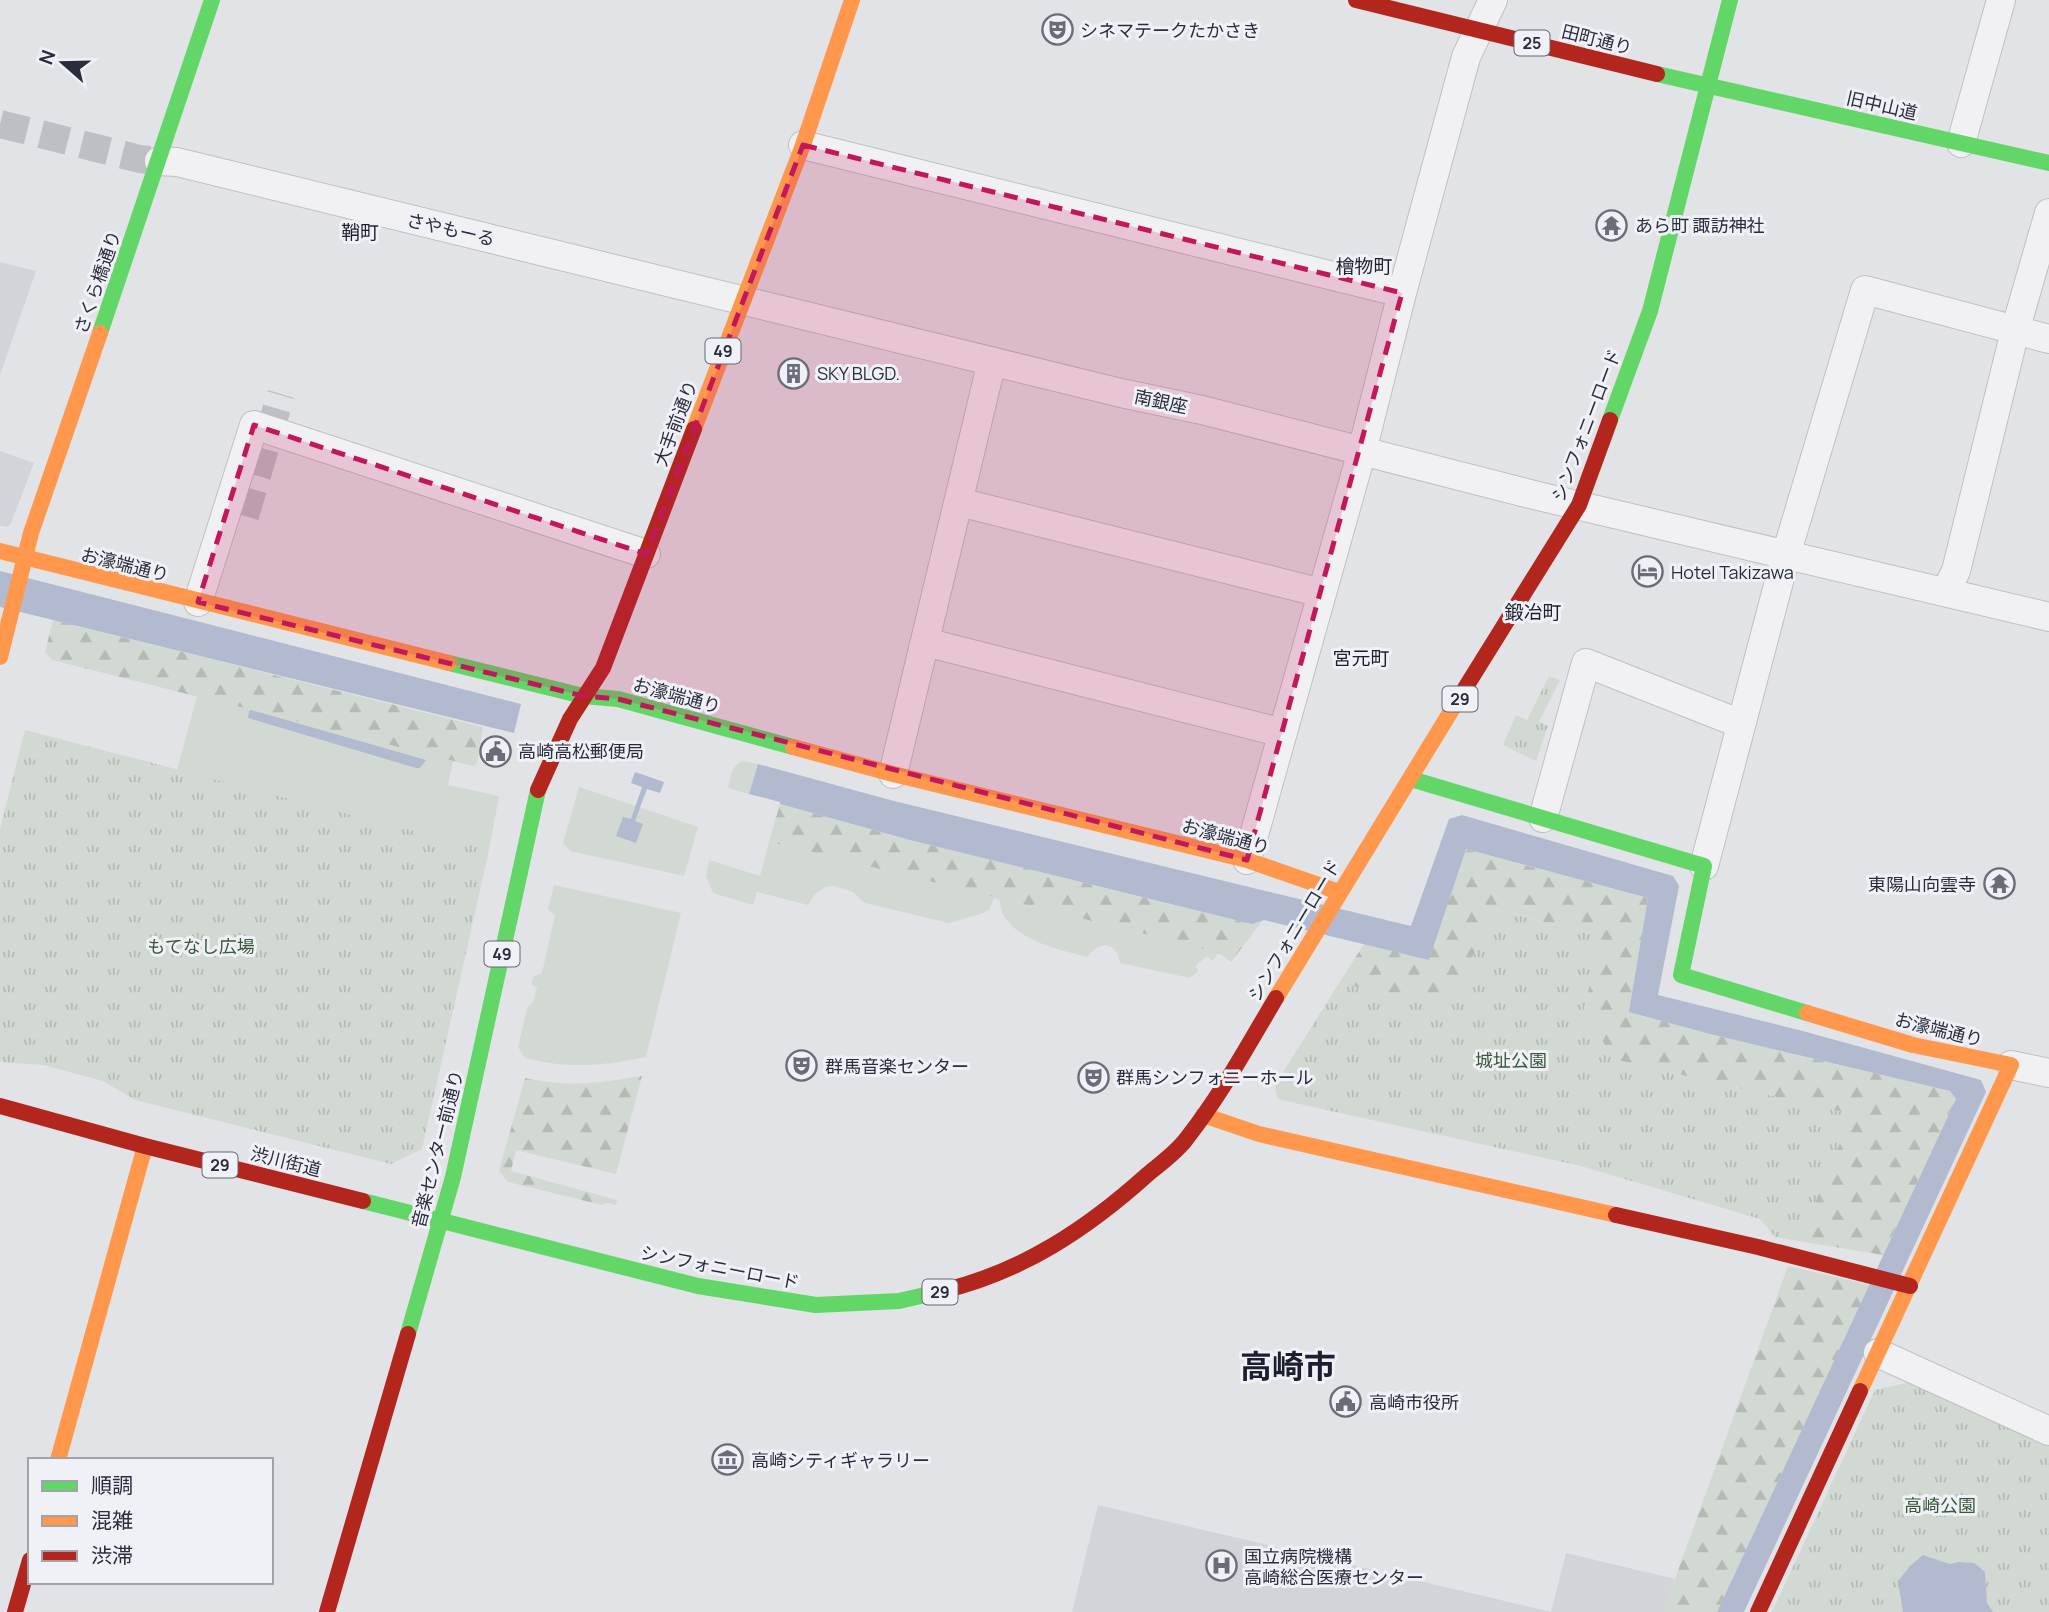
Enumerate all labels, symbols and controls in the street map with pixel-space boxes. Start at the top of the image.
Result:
theatre icon: シネマテークたかさき [1040,13,1074,47]
place label: シネマテークたかさき [1080,18,1260,42]
street label: 田町通り [1559,19,1635,59]
north arrow [28,28,98,98]
road number: 25 [1514,31,1550,56]
text: N [32,46,62,68]
street label: 旧中山道 [1844,85,1920,125]
street label: さやもーる [404,207,498,251]
temple icon: あら町 諏訪神社 [1595,208,1629,242]
place label: あら町 諏訪神社 [1635,213,1765,237]
district label: 鞘町 [341,219,379,245]
street label: さくら橋通り [68,227,126,337]
district label: 檜物町 [1335,253,1393,279]
road number: 49 [706,338,740,364]
street label: シンフォニーロード [1546,345,1626,505]
building icon: SKY BLGD. [777,356,811,390]
place label: SKY BLGD. [817,361,900,385]
street label: 大手前通り [648,377,702,469]
street label: 南銀座 [1132,384,1190,418]
street label: お濠端通り [78,541,172,587]
hotel icon: Hotel Takizawa [1631,555,1665,589]
place label: Hotel Takizawa [1671,560,1794,584]
district label: 鍛冶町 [1504,599,1562,625]
district label: 宮元町 [1332,645,1390,671]
street label: お濠端通り [630,672,724,718]
road number: 29 [1442,686,1478,712]
public building icon: 高崎高松郵便局 [478,734,512,768]
place label: 高崎高松郵便局 [518,739,644,763]
street label: お濠端通り [1179,813,1273,859]
street label: シンフォニーロード [1242,855,1346,1005]
temple icon: 東陽山向雲寺 [1982,867,2016,901]
place label: 東陽山向雲寺 [1868,872,1976,896]
park label: もてなし広場 [147,934,255,958]
road number: 49 [484,942,520,966]
street label: お濠端通り [1892,1006,1986,1052]
park label: 城址公園 [1475,1048,1547,1072]
theatre icon: 群馬音楽センター [785,1049,819,1083]
place label: 群馬音楽センター [825,1054,969,1078]
theatre icon: 群馬シンフォニーホール [1076,1060,1110,1094]
place label: 群馬シンフォニーホール [1116,1065,1313,1089]
street label: 音楽センター前通り [406,1068,468,1230]
street label: 渋川街道 [248,1141,324,1181]
road number: 29 [202,1152,238,1177]
street label: シンフォニーロード [638,1240,802,1294]
road number: 29 [922,1280,958,1304]
district label: 高崎市 [1240,1344,1336,1388]
public building icon: 高崎市役所 [1329,1385,1363,1419]
place label: 高崎市役所 [1369,1390,1459,1414]
museum icon: 高崎シティギャラリー [711,1443,745,1477]
place label: 高崎シティギャラリー [751,1448,930,1472]
legend [28,1458,273,1584]
text: 順調 [91,1471,133,1499]
park label: 高崎公園 [1904,1493,1976,1517]
text: 混雑 [91,1506,133,1534]
text: 渋滞 [91,1541,133,1569]
place label: 国立病院機構 高崎総合医療センター [1244,1544,1424,1589]
hospital icon: 国立病院機構 高崎総合医療センター [1204,1549,1238,1583]

